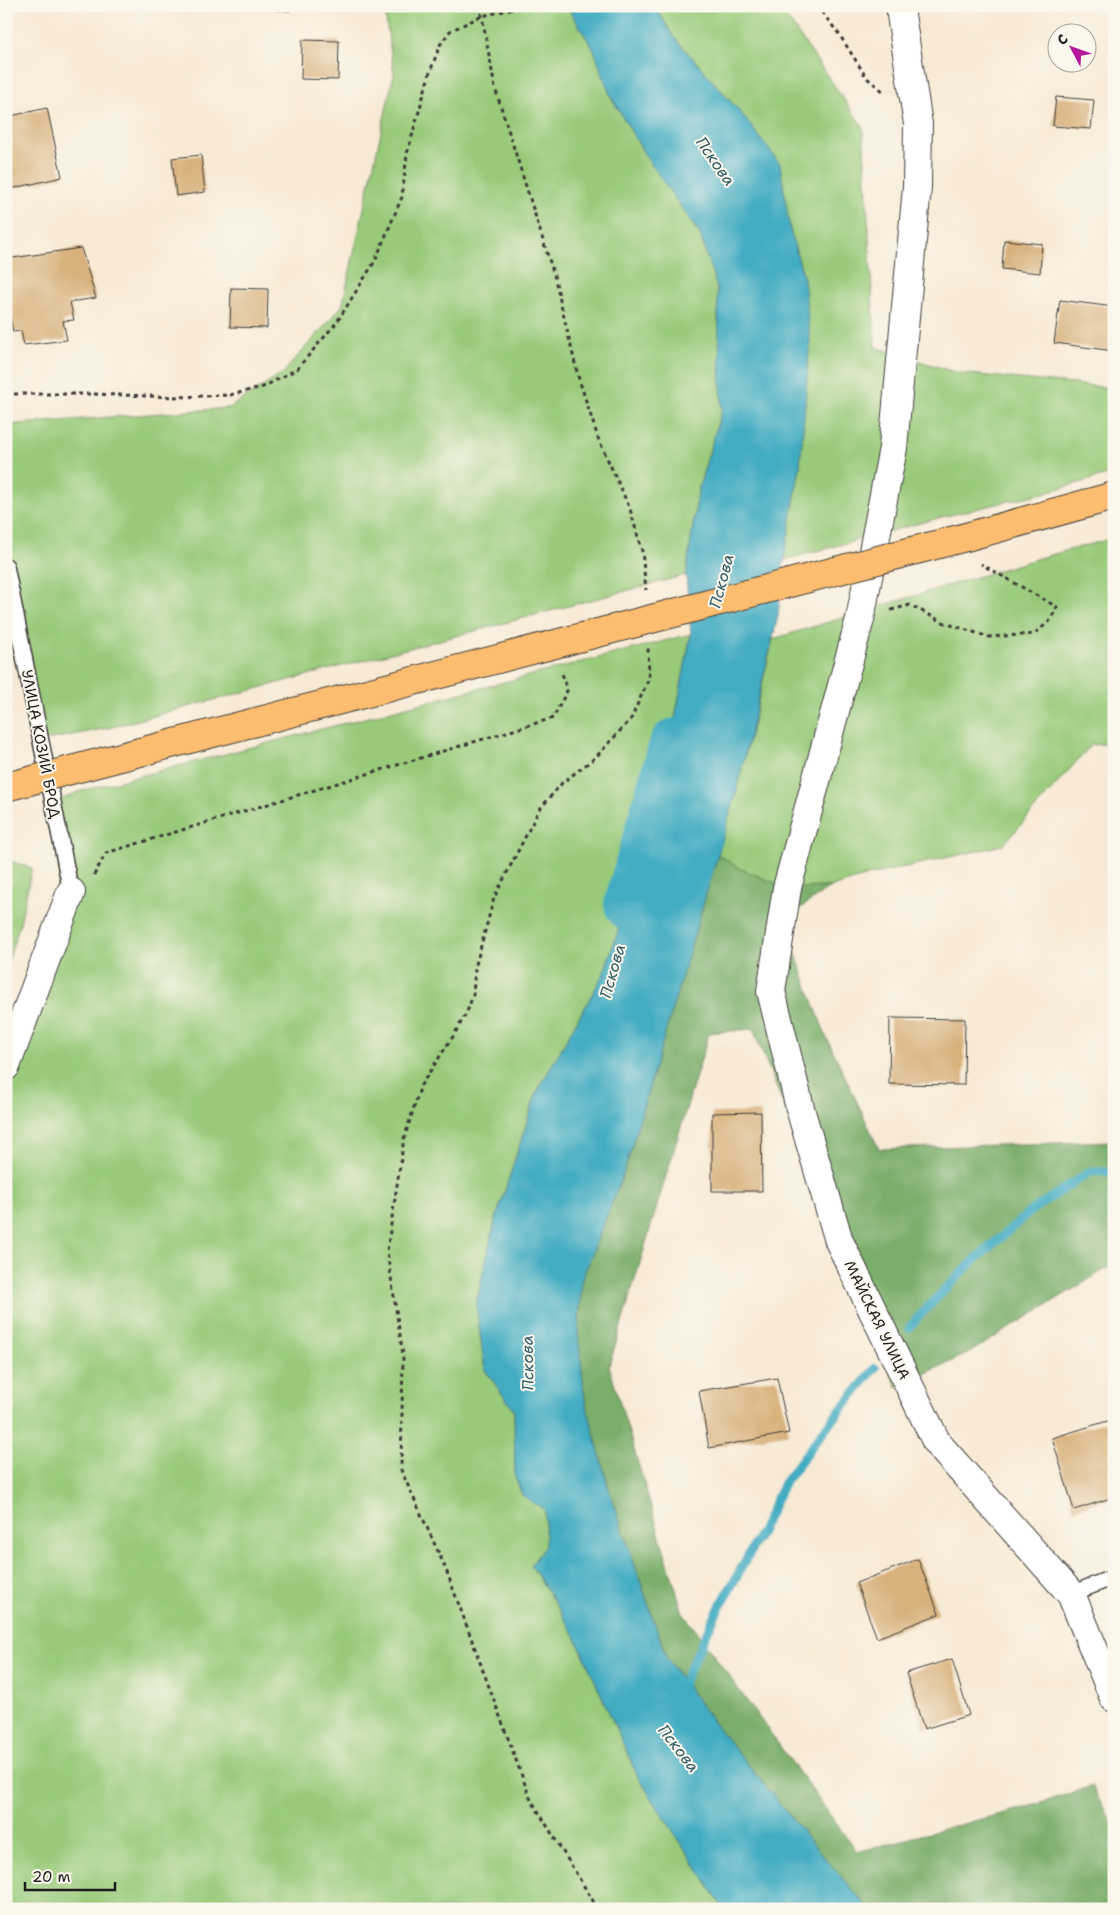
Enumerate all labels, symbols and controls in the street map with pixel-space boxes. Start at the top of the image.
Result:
north arrow [1048,22,1098,72]
text: С [1053,30,1072,49]
water label: Пскова [691,133,740,190]
water label: Пскова [704,552,739,611]
street label: УЛИЦА КОЗИЙ БРОД [17,668,66,821]
water label: Пскова [595,942,630,1001]
street label: МАЙСКАЯ УЛИЦА [839,1257,916,1383]
water label: Пскова [517,1335,538,1391]
water label: Пскова [653,1720,704,1777]
scale bar [25,1860,115,1892]
text: 20 m [32,1867,71,1887]

